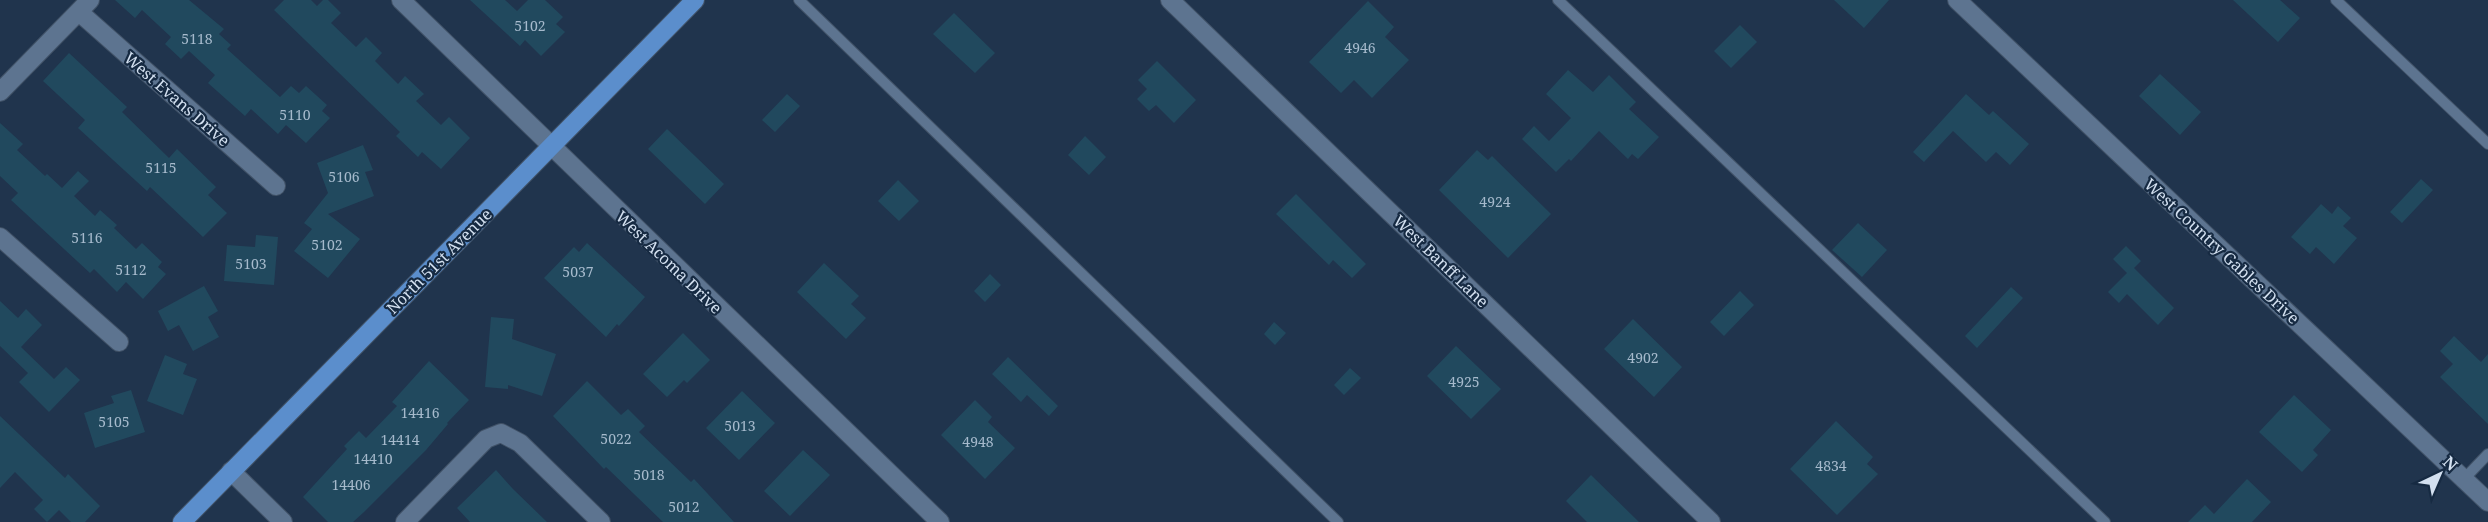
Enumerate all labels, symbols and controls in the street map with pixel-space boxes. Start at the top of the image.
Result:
house number: 5102 [514,16,546,35]
house number: 5118 [181,29,213,48]
house number: 4946 [1344,38,1376,57]
street label: West Evans Drive [119,47,235,151]
house number: 5110 [279,105,311,124]
house number: 5115 [145,158,177,177]
house number: 5106 [328,167,360,186]
street label: West Country Gables Drive [2140,173,2304,329]
house number: 4924 [1479,192,1511,211]
street label: North 51st Avenue [381,203,497,319]
street label: West Acoma Drive [611,206,727,318]
street label: West Banff Lane [1389,210,1493,312]
house number: 5116 [71,228,103,247]
house number: 5102 [311,235,343,254]
house number: 5103 [235,254,267,273]
house number: 5112 [115,260,147,279]
house number: 5037 [562,262,594,281]
house number: 4902 [1627,348,1659,367]
house number: 4925 [1448,372,1480,391]
house number: 14416 [400,403,440,422]
house number: 5105 [98,412,130,431]
house number: 5013 [724,416,756,435]
house number: 5022 [600,429,632,448]
house number: 14414 [380,430,420,449]
house number: 4948 [962,432,994,451]
north arrow [2410,444,2470,504]
house number: 14410 [353,449,393,468]
text: N [2438,451,2463,476]
house number: 4834 [1815,456,1847,475]
house number: 5018 [633,465,665,484]
house number: 14406 [331,475,371,494]
house number: 5012 [668,497,700,516]

